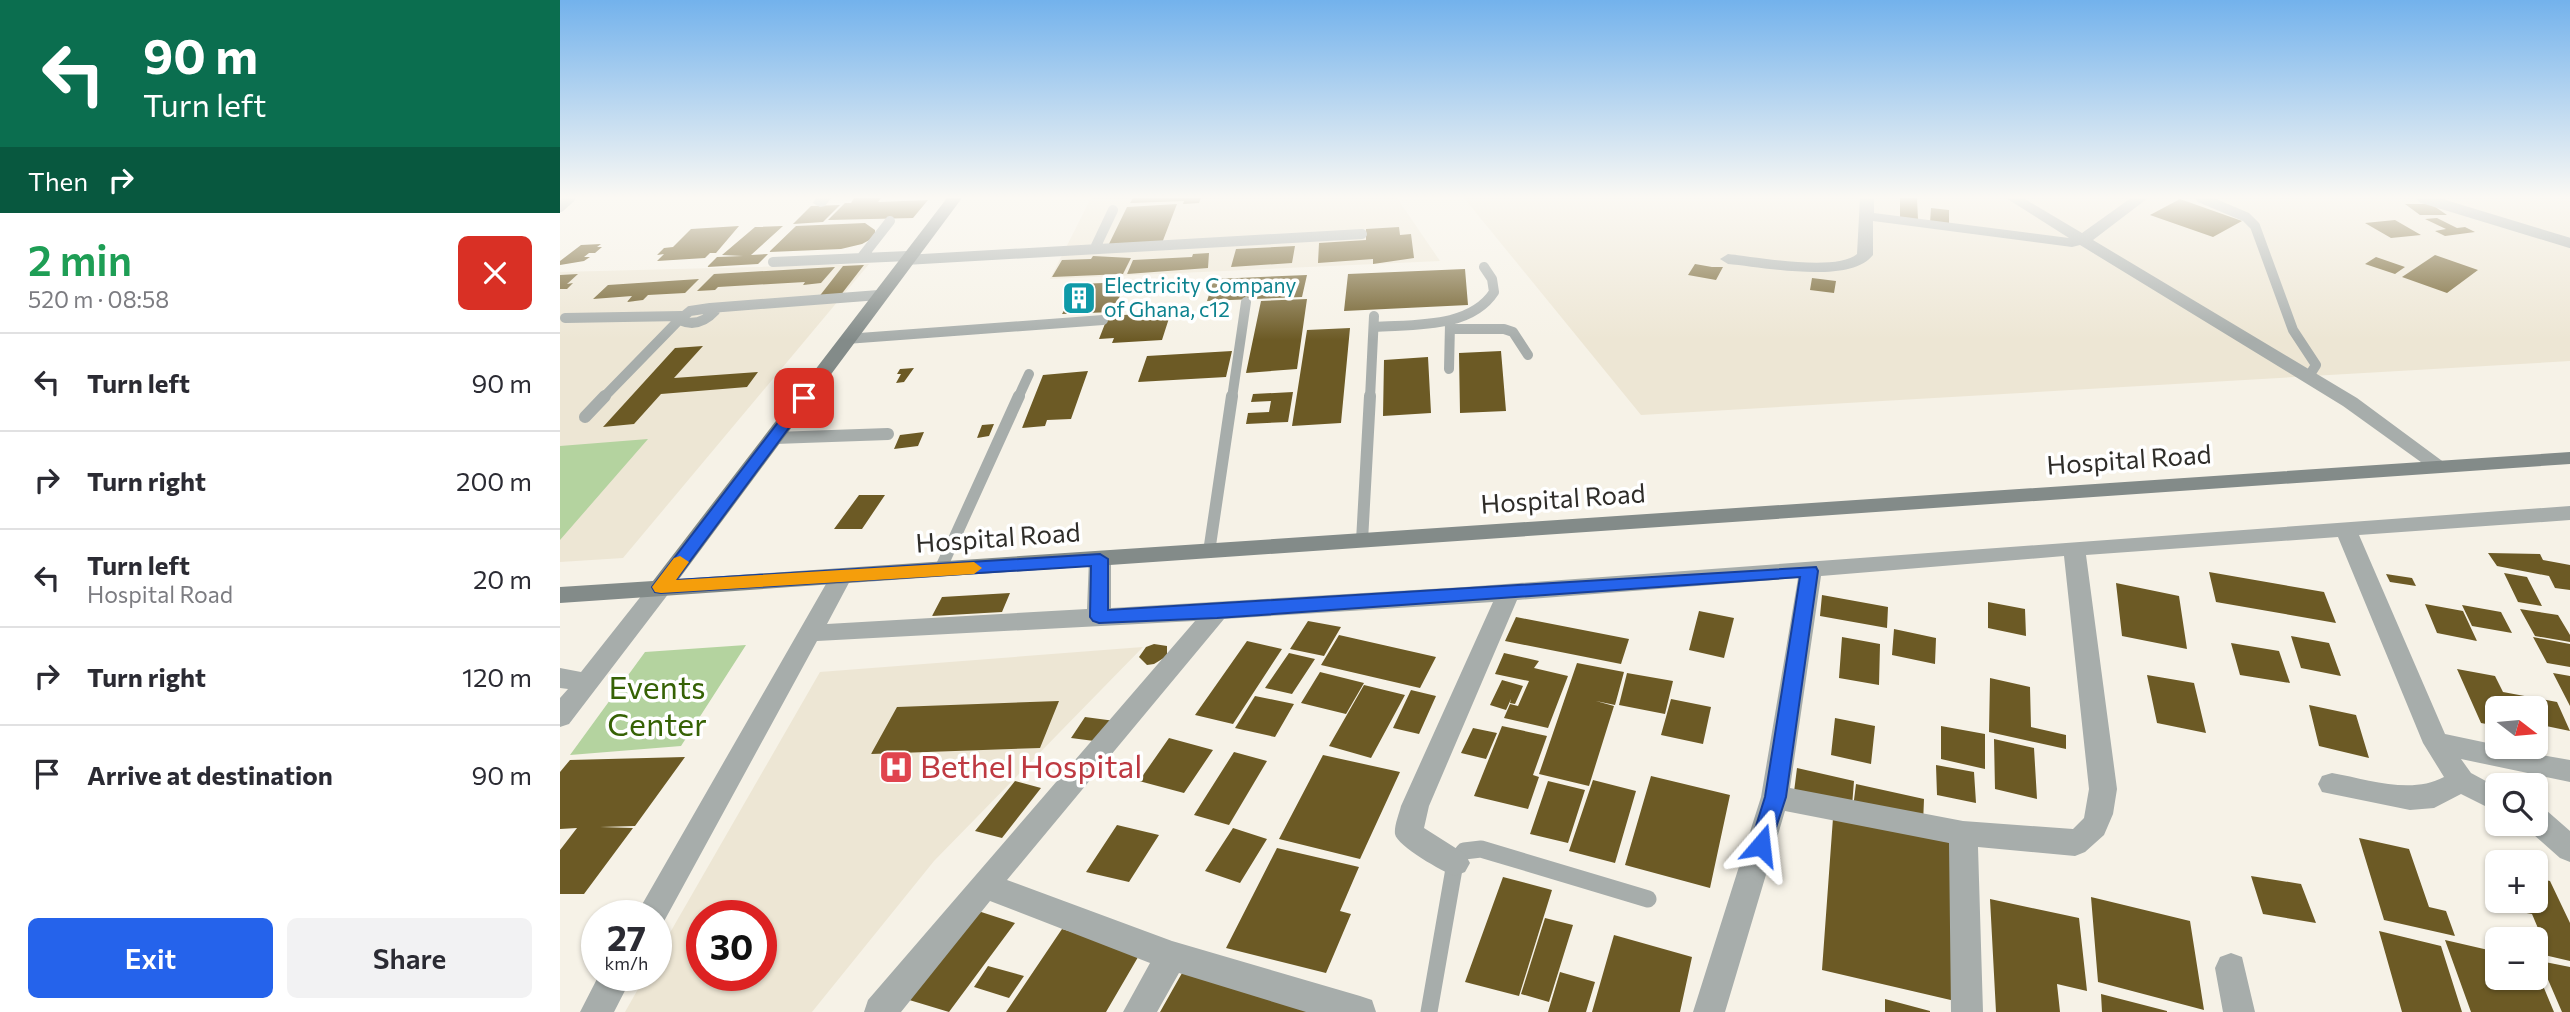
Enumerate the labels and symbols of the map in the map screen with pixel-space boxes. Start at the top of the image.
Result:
place label: Electricity Company of Ghana, c12 [1104,272,1296,321]
building icon: Electricity Company of Ghana, c12 [1060,279,1098,317]
pin [774,368,834,428]
street label: Hospital Road [2045,437,2212,480]
street label: Hospital Road [1479,476,1646,519]
street label: Hospital Road [914,515,1081,558]
park label: Events Center [607,666,707,743]
north arrow [2485,696,2548,760]
place label: Bethel Hospital [920,745,1142,785]
hospital icon: Bethel Hospital [877,748,915,786]
position arrow [1724,808,1798,882]
speed limit sign: 30 [686,900,777,991]

